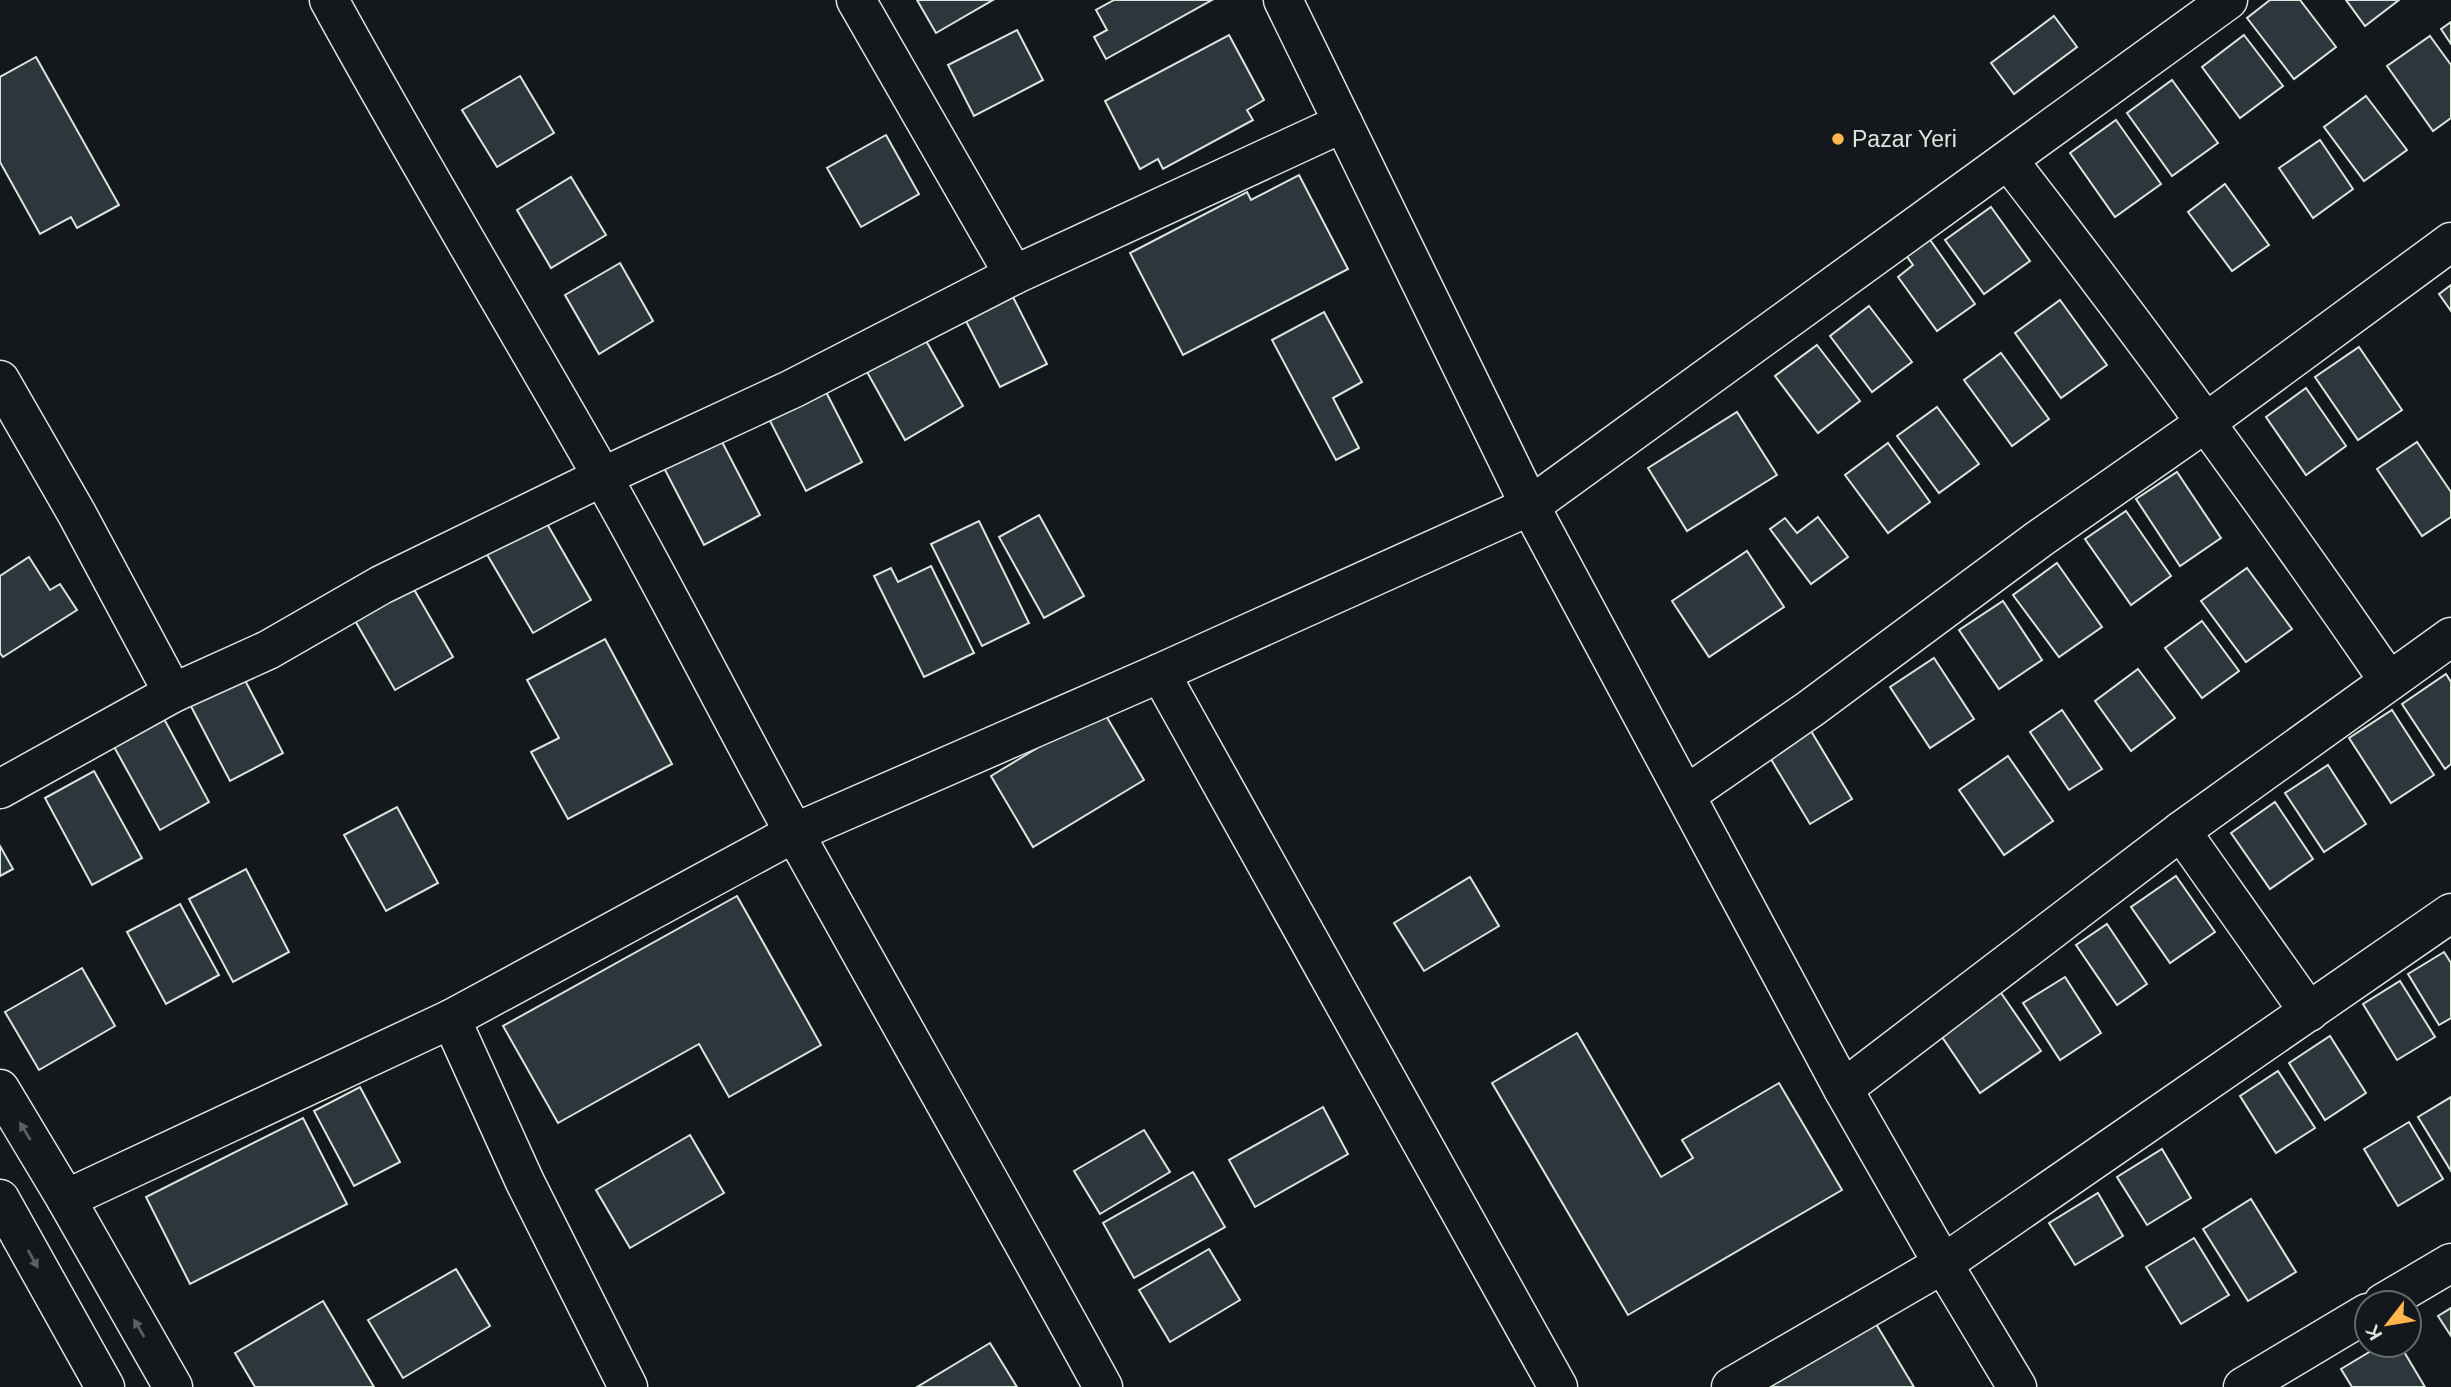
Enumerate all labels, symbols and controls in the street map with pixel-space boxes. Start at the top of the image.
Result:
place label: Pazar Yeri [1852,126,1957,152]
marker: Pazar Yeri [1830,131,1846,147]
one-way arrow [19,1121,31,1140]
one-way arrow [27,1249,39,1268]
north arrow [2353,1289,2423,1359]
one-way arrow [133,1318,145,1337]
text: K [2361,1321,2386,1344]

